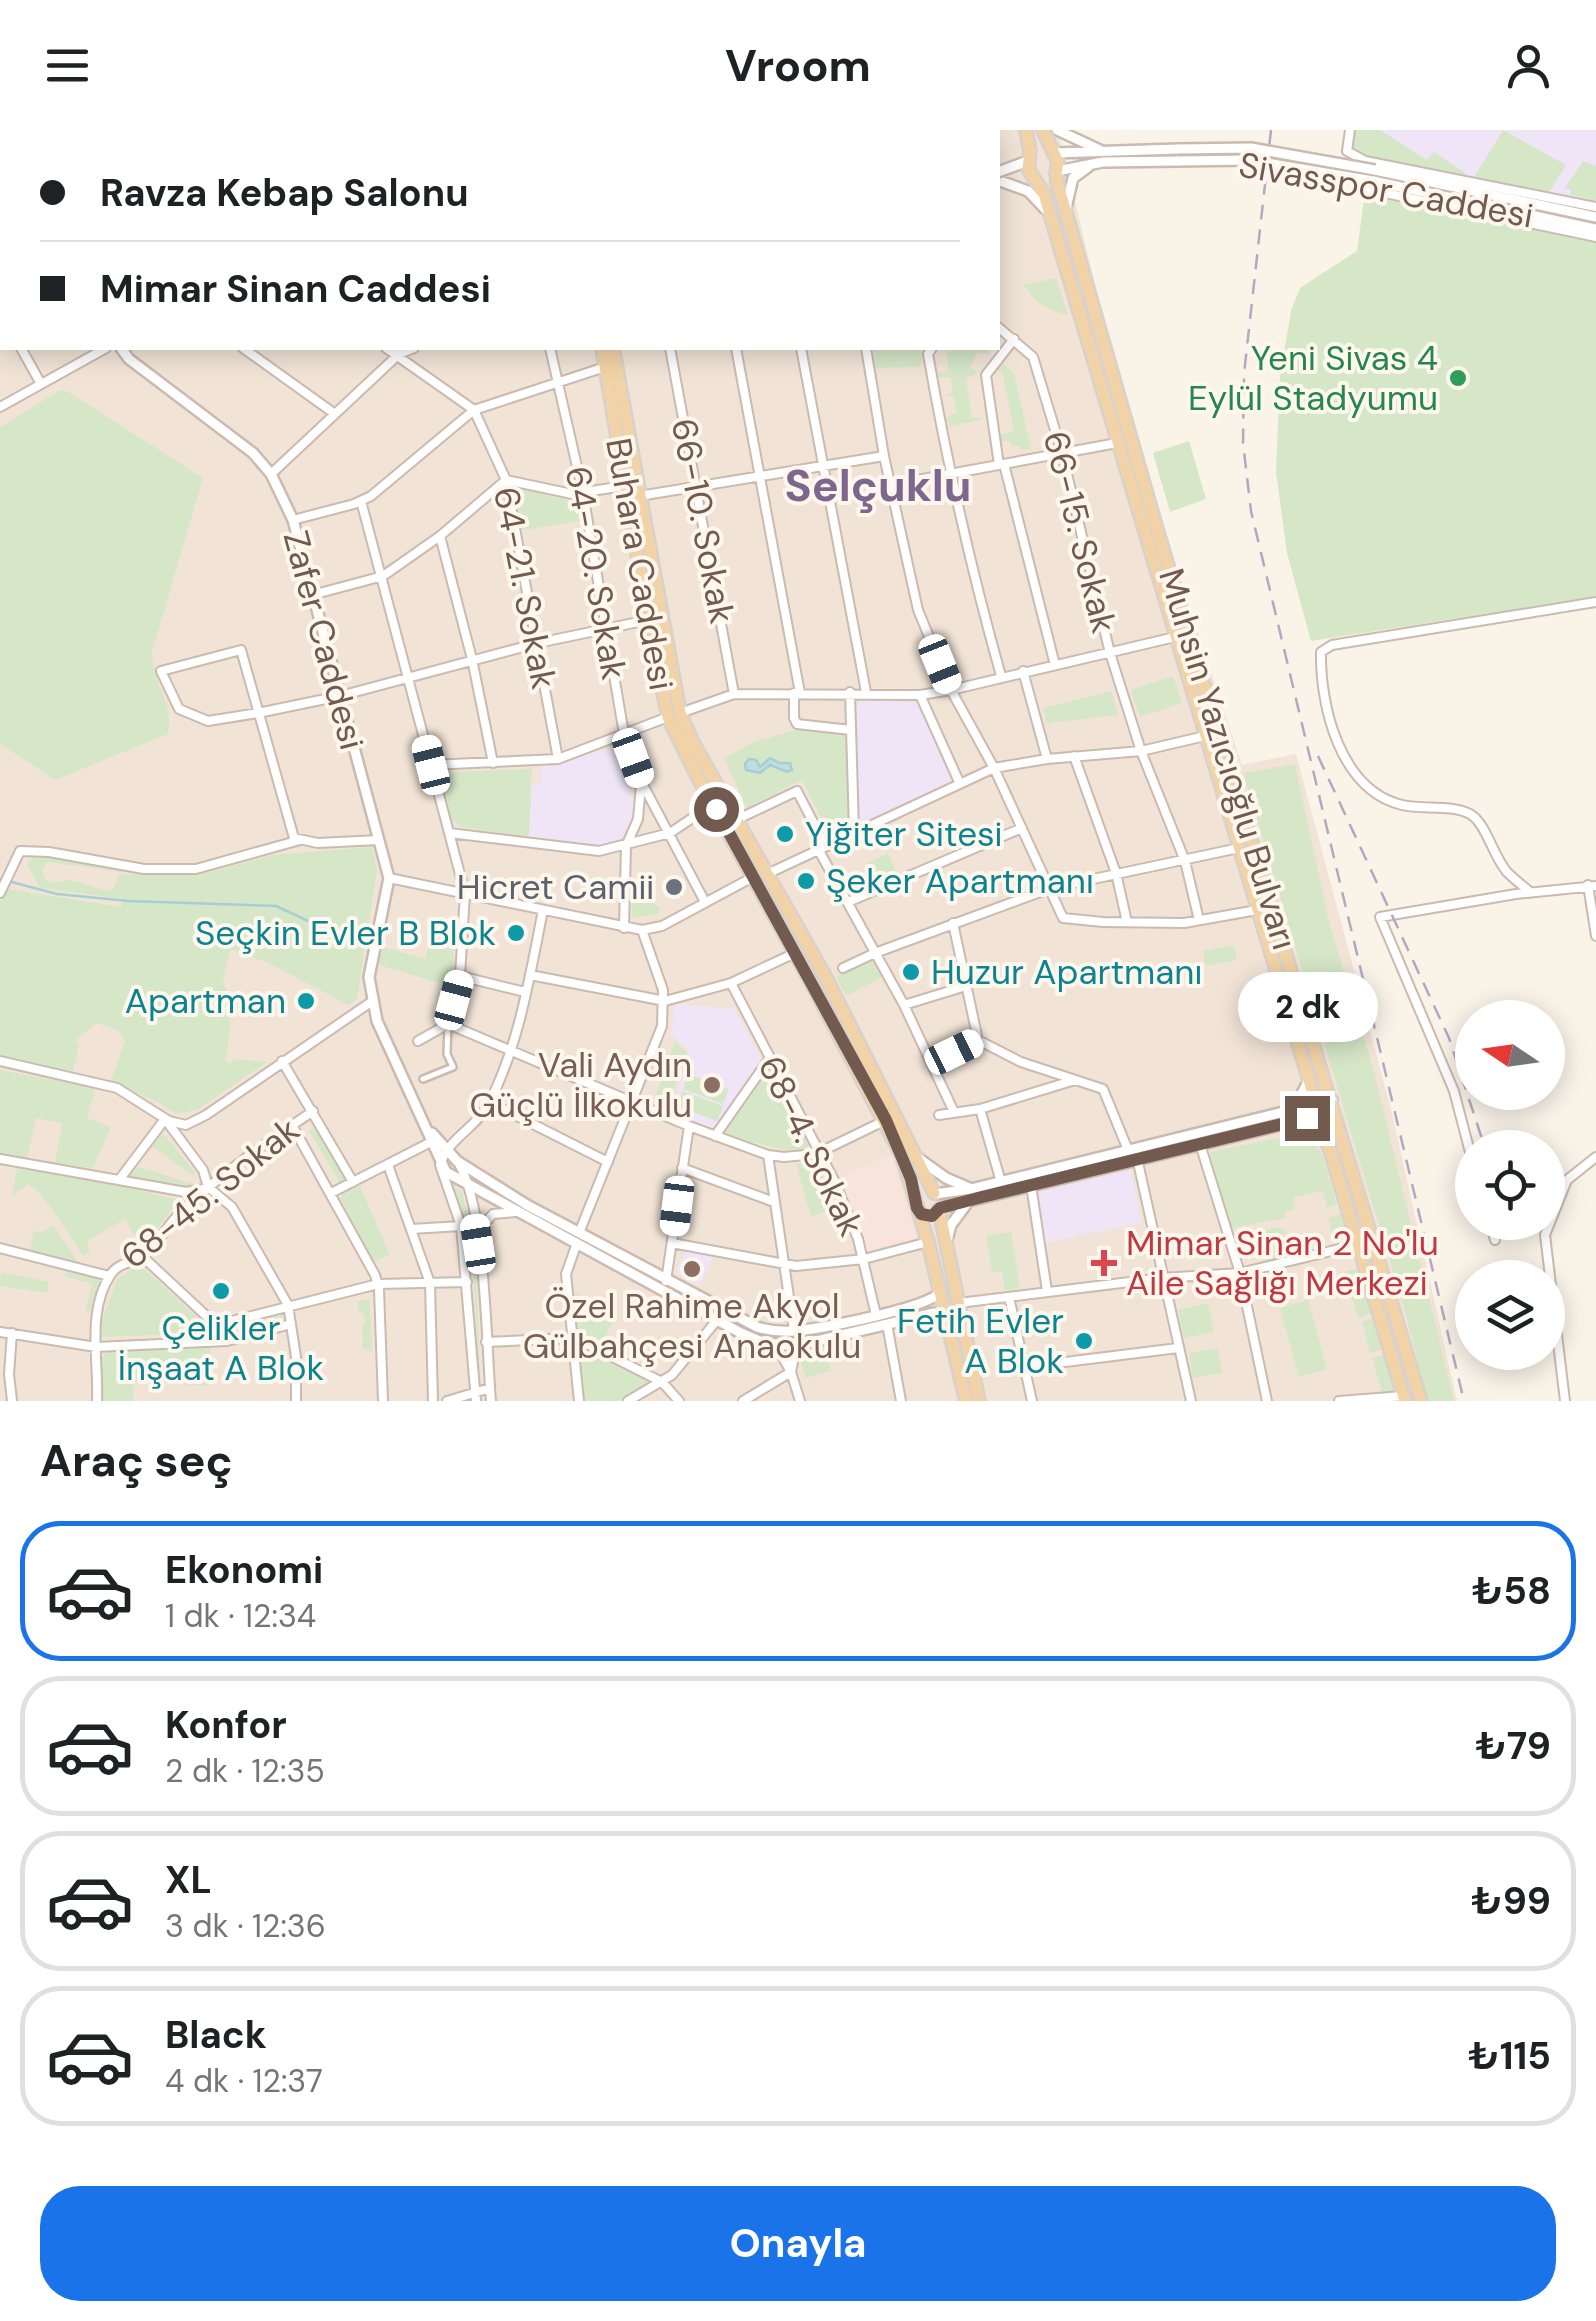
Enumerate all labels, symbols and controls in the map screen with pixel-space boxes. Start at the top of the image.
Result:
text: Vroom [725,36,871,95]
icon: menu [40,38,95,93]
icon: person [1501,38,1556,93]
street label: Sivasspor Caddesi [1235,141,1537,239]
text: Ravza Kebap Salonu [100,168,469,218]
text: Mimar Sinan Caddesi [100,264,491,314]
place label: Yeni Sivas 4 Eylül Stadyumu [1188,335,1438,421]
marker: Yeni Sivas 4 Eylül Stadyumu [1447,367,1469,389]
street label: 66-10. Sokak [661,415,745,628]
street label: 66-15. Sokak [1033,426,1127,638]
street label: Buhara Caddesi [595,434,685,694]
district label: Selçuklu [784,456,972,515]
street label: 64-20. Sokak [555,463,637,684]
street label: 64-21. Sokak [483,483,567,693]
street label: Zafer Caddesi [273,526,375,754]
street label: Muhsin Yazıcıoğlu Bulvarı [1148,563,1308,955]
car [915,631,965,697]
car [609,725,657,791]
car [409,732,453,798]
route start [694,787,739,832]
place label: Yiğiter Sitesi [805,811,1002,857]
marker: Yiğiter Sitesi [774,823,796,845]
place label: Şeker Apartmanı [826,858,1094,904]
place label: Hicret Camii [457,864,654,910]
marker: Şeker Apartmanı [795,870,817,892]
marker: Hicret Camii [663,876,685,898]
place label: Seçkin Evler B Blok [195,910,496,956]
marker: Seçkin Evler B Blok [505,922,527,944]
place label: Huzur Apartmanı [931,949,1202,995]
marker: Huzur Apartmanı [900,961,922,983]
car [432,967,476,1033]
callout: 2 dk [1237,973,1377,1043]
place label: Apartman [125,978,286,1024]
text: 2 dk [1275,986,1341,1028]
marker: Apartman [295,990,317,1012]
north arrow [1455,1000,1565,1110]
map controls [1455,1000,1565,1370]
car [920,1025,988,1079]
place label: Vali Aydın Güçlü İlkokulu [470,1042,692,1128]
street label: 68-4. Sokak [748,1048,875,1244]
marker: Vali Aydın Güçlü İlkokulu [701,1074,723,1096]
route end [1285,1096,1330,1141]
street label: 68-45. Sokak [111,1107,309,1279]
button: locate [1455,1130,1565,1240]
car [658,1174,696,1238]
car [458,1212,498,1276]
place label: Mimar Sinan 2 No'lu Aile Sağlığı Merkezi [1126,1220,1439,1306]
marker: Mimar Sinan 2 No'lu Aile Sağlığı Merkezi [1091,1250,1117,1276]
marker: Özel Rahime Akyol Gülbahçesi Anaokulu [681,1258,703,1280]
button: layers [1455,1260,1565,1370]
marker: Çelikler İnşaat A Blok [210,1280,232,1302]
place label: Özel Rahime Akyol Gülbahçesi Anaokulu [523,1283,861,1369]
place label: Fetih Evler A Blok [897,1298,1064,1384]
place label: Çelikler İnşaat A Blok [118,1305,325,1391]
marker: Fetih Evler A Blok [1073,1330,1095,1352]
text: Araç seç [40,1431,233,1490]
text: Ekonomi [165,1545,323,1595]
icon: car [45,1546,135,1636]
text: ₺58 [1472,1566,1551,1616]
text: 1 dk · 12:34 [165,1595,316,1637]
text: Konfor [165,1700,287,1750]
icon: car [45,1701,135,1791]
text: ₺79 [1475,1721,1551,1771]
text: 2 dk · 12:35 [165,1750,325,1792]
text: XL [165,1855,212,1905]
icon: car [45,1856,135,1946]
text: ₺99 [1471,1876,1551,1926]
text: 3 dk · 12:36 [165,1905,326,1947]
text: Black [165,2010,267,2060]
icon: car [45,2011,135,2101]
text: ₺115 [1468,2031,1551,2081]
text: 4 dk · 12:37 [165,2060,323,2102]
button: Onayla [40,2186,1556,2301]

